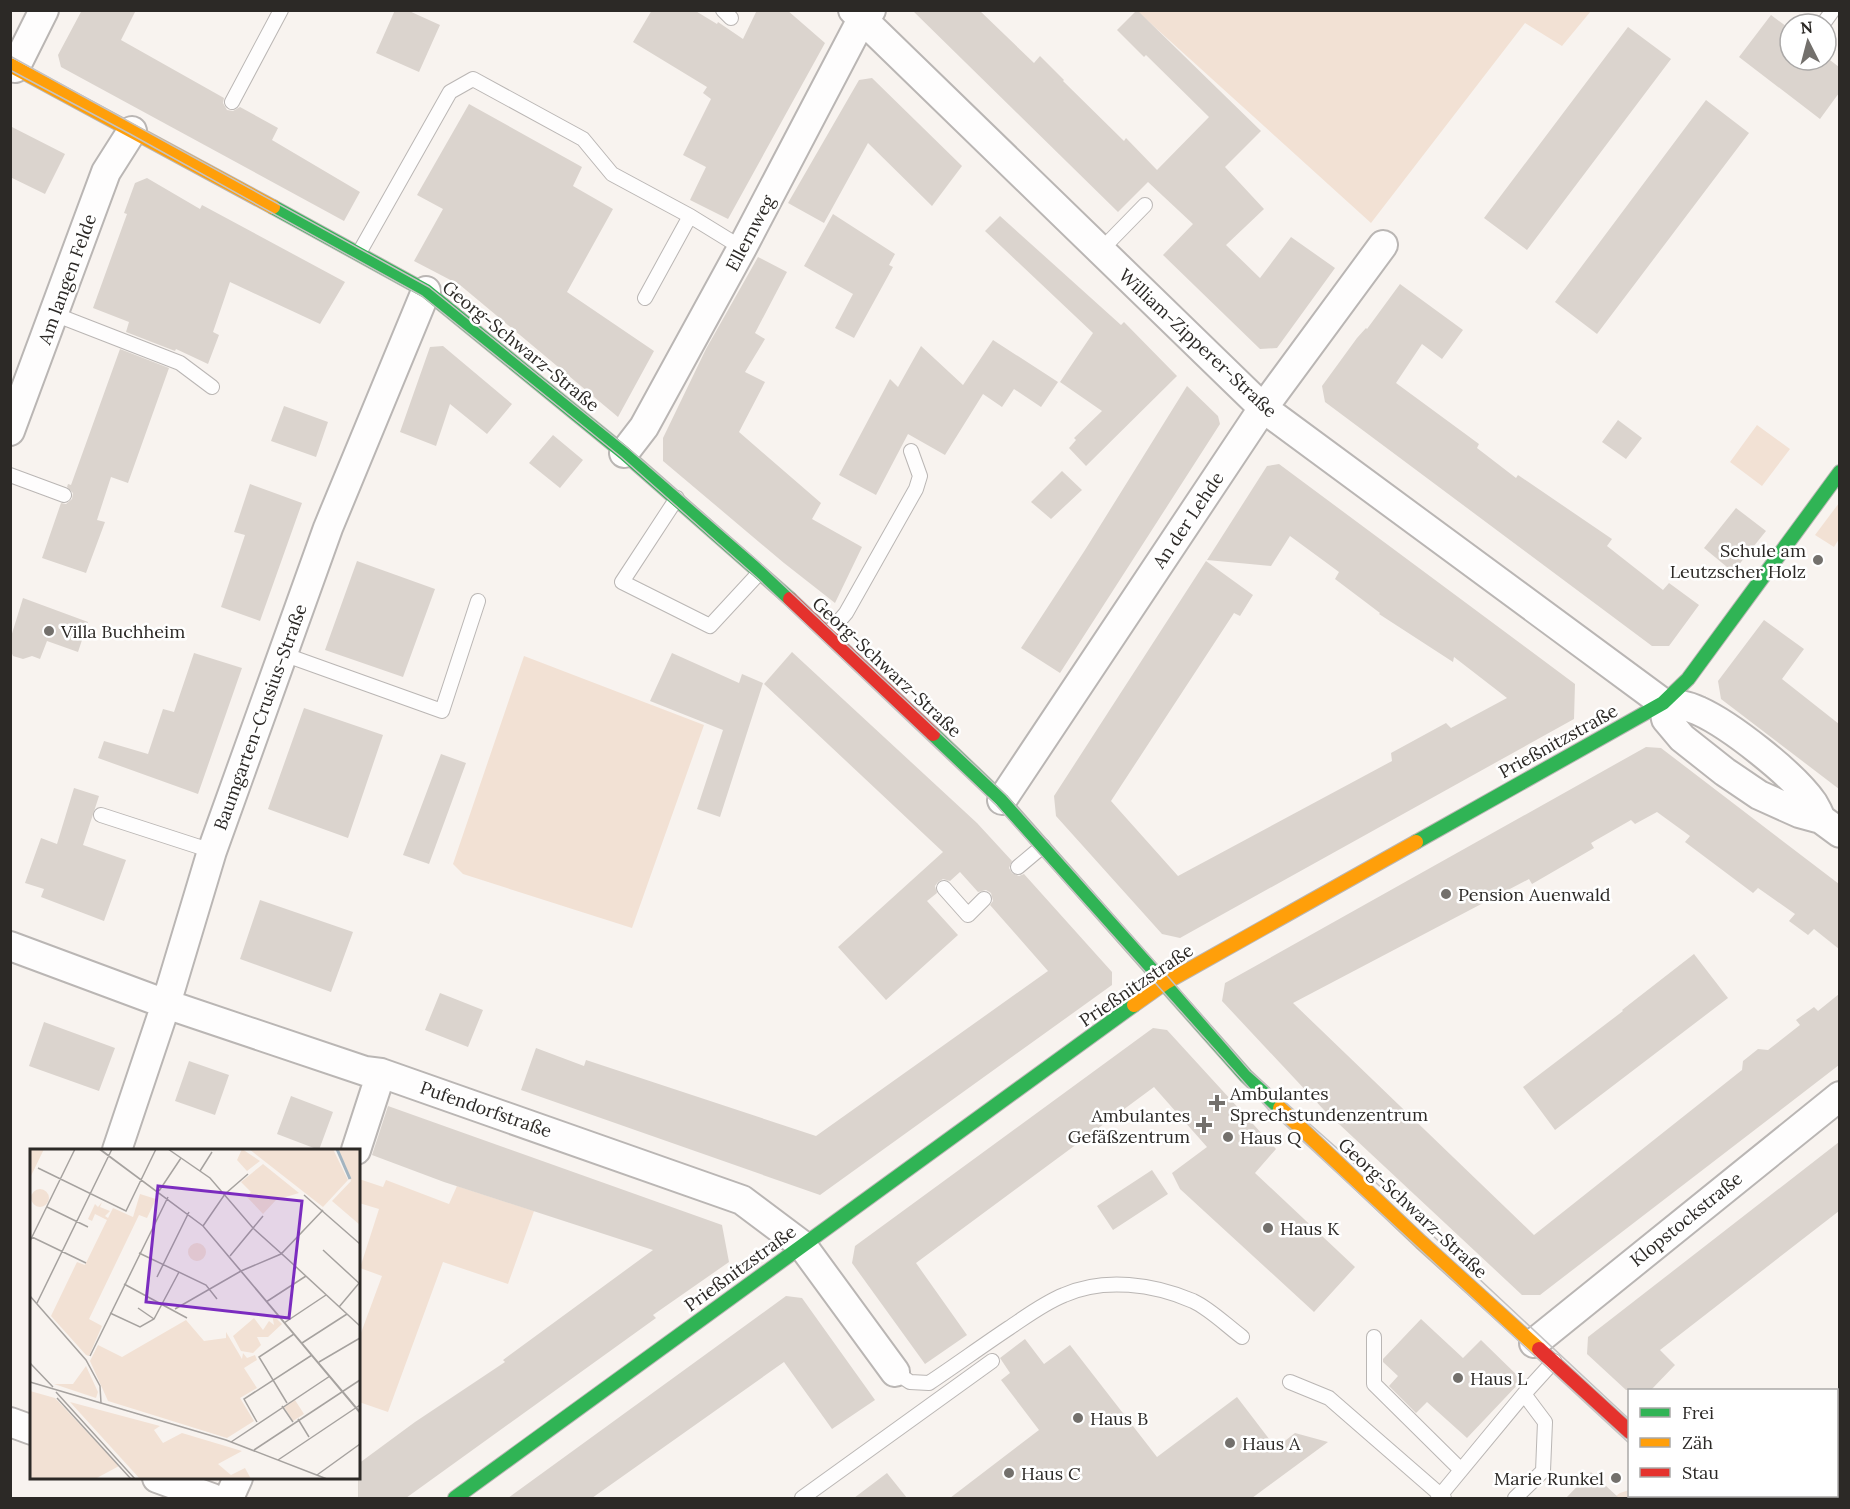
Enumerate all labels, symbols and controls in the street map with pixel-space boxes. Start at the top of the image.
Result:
north arrow [1778,12,1838,72]
text: N [1799,16,1814,38]
street label: Ellernweg [720,190,780,275]
street label: Am langen Felde [32,210,101,348]
street label: William-Zipperer-Straße [1114,264,1282,422]
street label: Georg-Schwarz-Straße [438,276,604,417]
street label: An der Lehde [1147,467,1229,573]
place label: Schule am Leutzscher Holz [1670,539,1806,583]
marker: Schule am Leutzscher Holz [1811,553,1825,567]
street label: Georg-Schwarz-Straße [808,592,967,742]
street label: Baumgarten-Crusius-Straße [208,601,312,833]
place label: Villa Buchheim [60,620,185,643]
marker: Villa Buchheim [42,624,56,638]
street label: Prießnitzstraße [1494,699,1622,783]
place label: Pension Auenwald [1458,883,1611,906]
marker: Pension Auenwald [1439,887,1453,901]
street label: Prießnitzstraße [1075,938,1198,1032]
street label: Pufendorfstraße [417,1076,555,1142]
place label: Ambulantes Sprechstundenzentrum [1229,1082,1428,1126]
marker: Ambulantes Sprechstundenzentrum [1208,1094,1226,1112]
place label: Ambulantes Gefäßzentrum [1068,1104,1190,1148]
marker: Ambulantes Gefäßzentrum [1195,1116,1213,1134]
place label: Haus Q [1240,1126,1302,1149]
marker: Haus Q [1221,1130,1235,1144]
street label: Georg-Schwarz-Straße [1334,1133,1493,1283]
inset map [30,1149,360,1479]
street label: Klopstockstraße [1625,1167,1747,1271]
place label: Haus K [1280,1217,1340,1240]
street label: Prießnitzstraße [680,1220,801,1316]
marker: Haus K [1261,1221,1275,1235]
place label: Haus L [1470,1367,1528,1390]
marker: Haus L [1451,1371,1465,1385]
legend [1628,1389,1838,1497]
text: Frei [1682,1401,1714,1424]
place label: Haus B [1090,1407,1148,1430]
marker: Haus B [1071,1411,1085,1425]
text: Zäh [1682,1431,1713,1454]
place label: Haus A [1242,1432,1301,1455]
marker: Haus A [1223,1436,1237,1450]
text: Stau [1682,1461,1719,1484]
place label: Haus C [1021,1462,1081,1485]
marker: Haus C [1002,1466,1016,1480]
place label: Marie Runkel [1494,1467,1604,1490]
marker: Marie Runkel [1609,1471,1623,1485]

